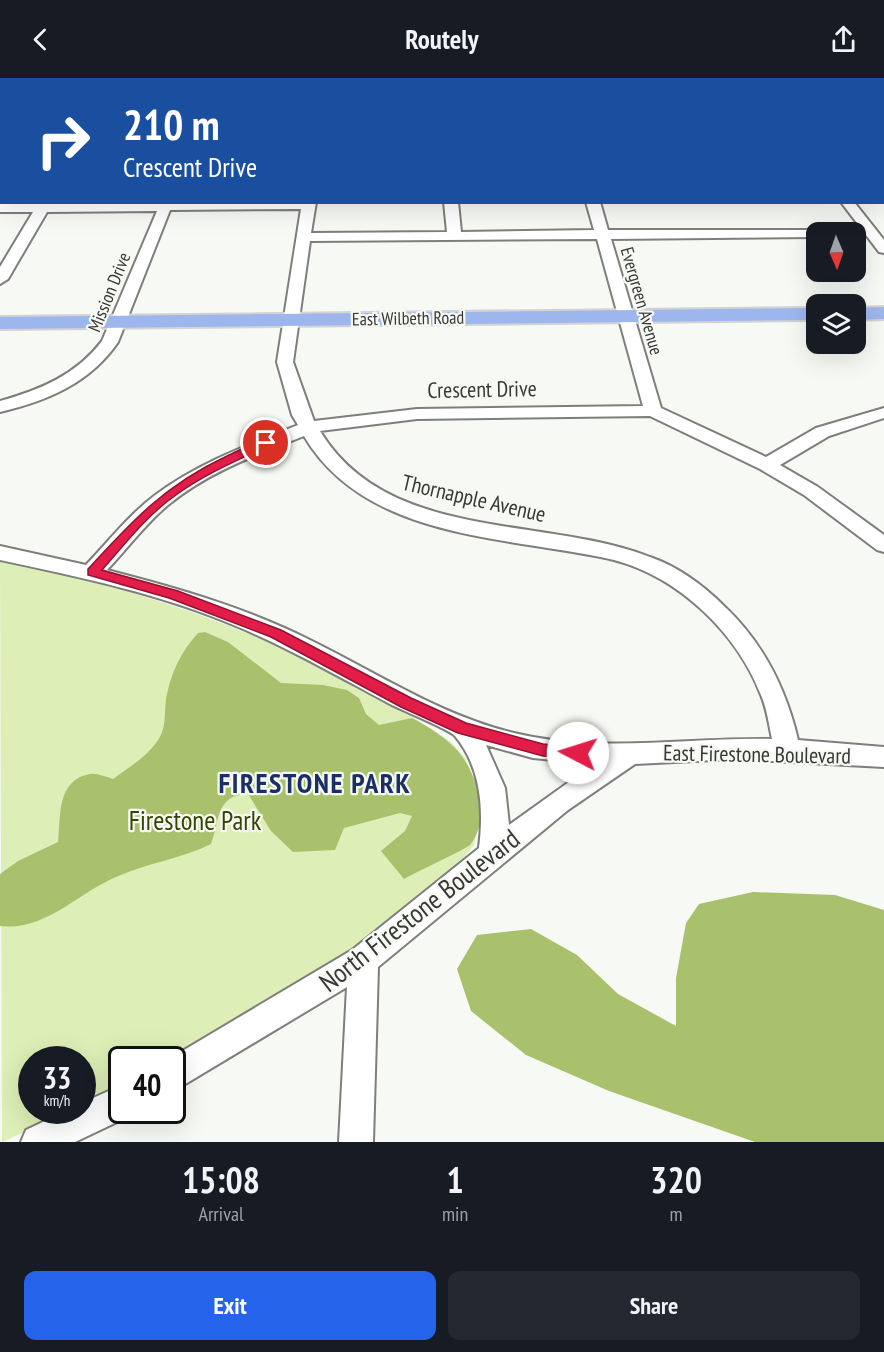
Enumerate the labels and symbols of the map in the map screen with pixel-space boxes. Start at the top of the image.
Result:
north arrow [806,222,866,282]
street label: Evergreen Avenue [616,244,668,358]
street label: Mission Drive [83,249,135,335]
street label: East Wilbeth Road [352,306,464,330]
street label: Crescent Drive [427,374,537,404]
pin [240,417,291,468]
street label: Thornapple Avenue [399,468,549,528]
position arrow [546,721,610,785]
street label: East Firestone Boulevard [663,738,851,770]
district label: FIRESTONE PARK [219,764,411,801]
park label: Firestone Park [129,803,262,837]
street label: North Firestone Boulevard [312,821,526,999]
speed limit sign: 40 [108,1046,186,1124]

